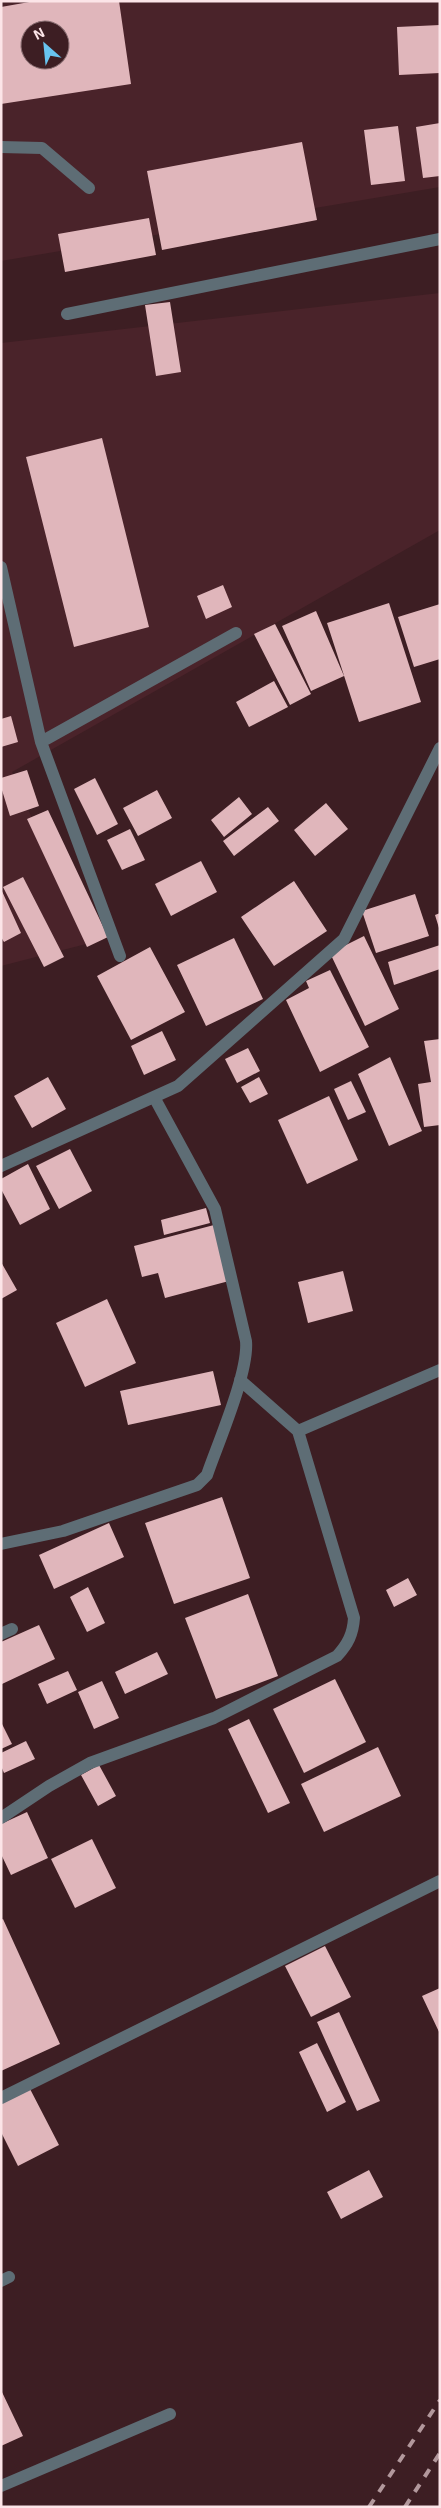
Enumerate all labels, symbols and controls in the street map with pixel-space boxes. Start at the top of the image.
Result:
north arrow [20,20,70,70]
text: N [31,23,47,43]

